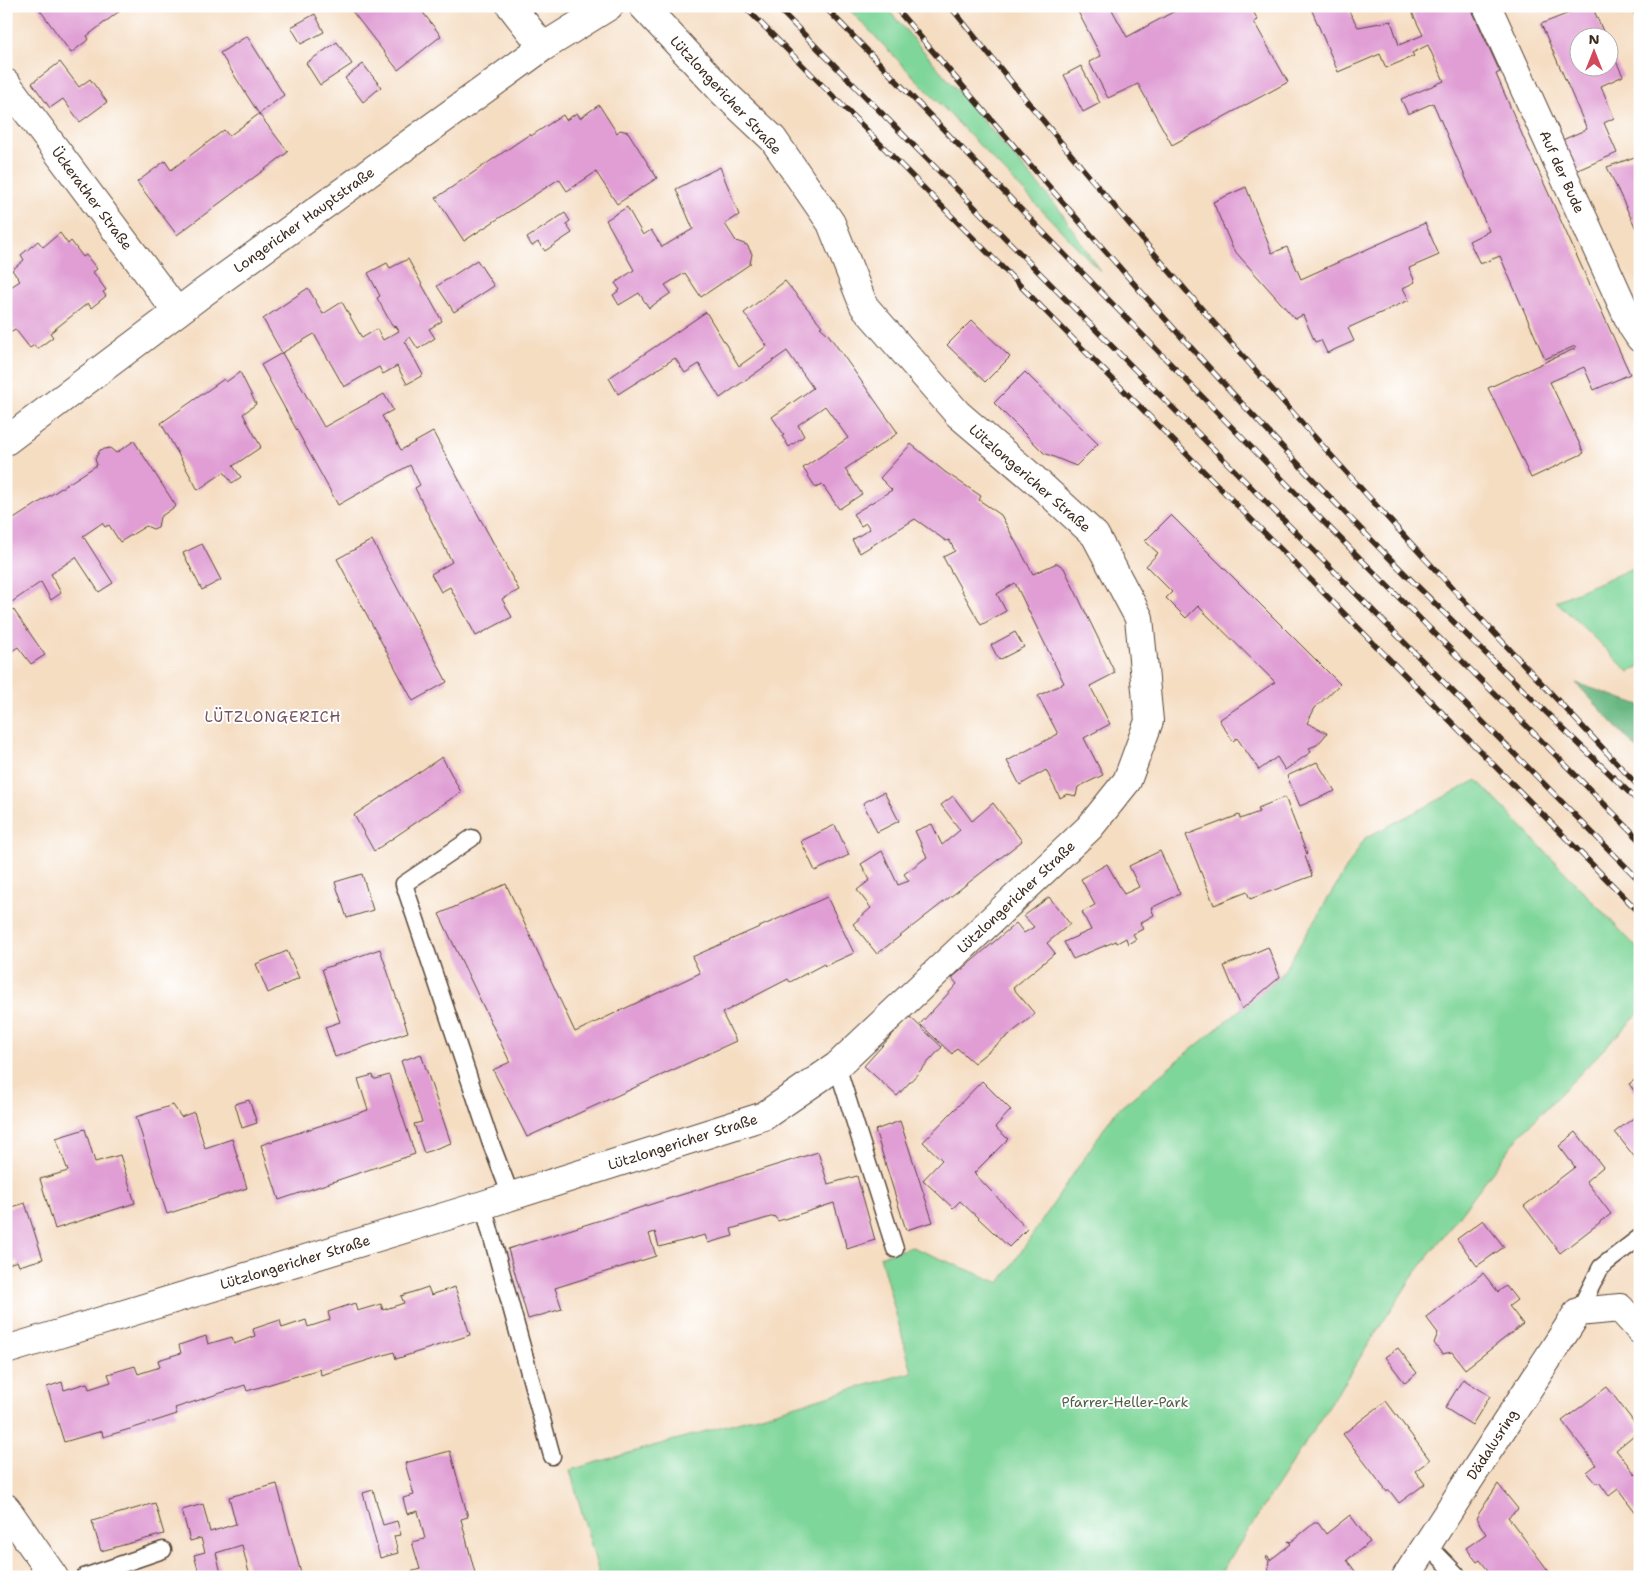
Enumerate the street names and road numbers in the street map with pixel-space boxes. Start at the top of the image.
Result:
street label: Lützlongericher Straße [666,32,786,158]
street label: Auf der Bude [1536,128,1589,216]
street label: Ückerather Straße [48,143,137,254]
street label: Longericher Hauptstraße [230,163,378,277]
street label: Lützlongericher Straße [965,420,1095,536]
street label: Lützlongericher Straße [953,837,1079,957]
street label: Lützlongericher Straße [606,1110,760,1174]
street label: Lützlongericher Straße [218,1231,372,1293]
street label: Dädalusring [1462,1406,1522,1483]

